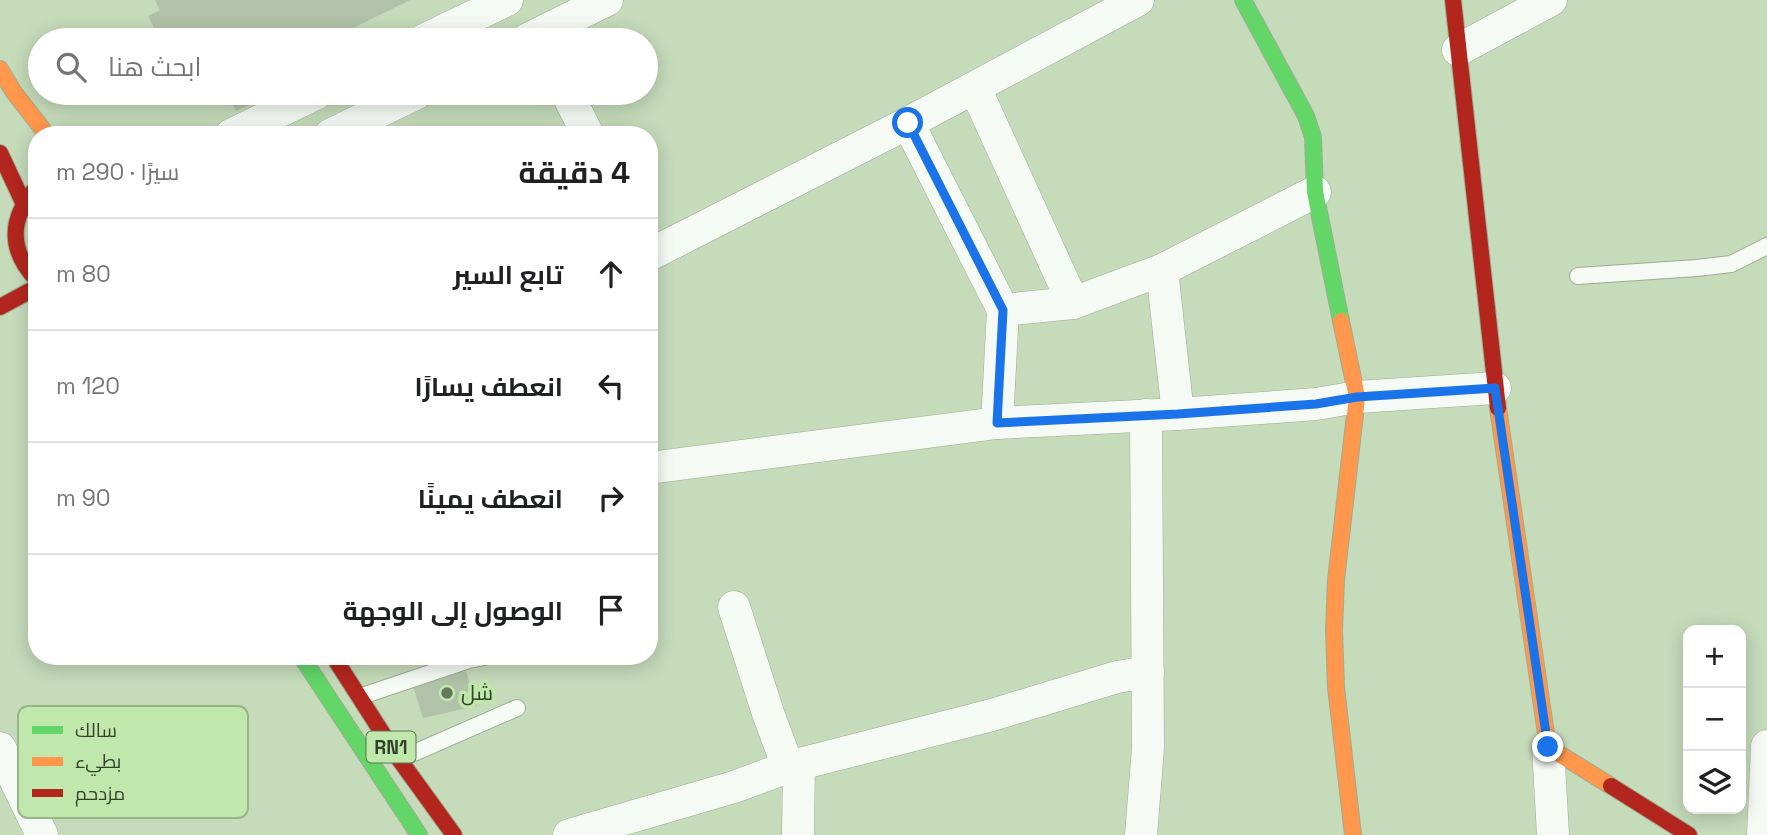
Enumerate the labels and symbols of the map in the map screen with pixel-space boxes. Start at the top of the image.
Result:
route start [892,107,923,138]
place label: شل [461,679,493,706]
marker: شل [439,685,455,701]
legend [18,706,248,818]
text: سالك [75,718,117,743]
route end [1532,731,1563,762]
road number: RN1 [366,732,416,762]
text: بطيء [75,749,121,776]
text: مزدحم [75,781,125,807]

